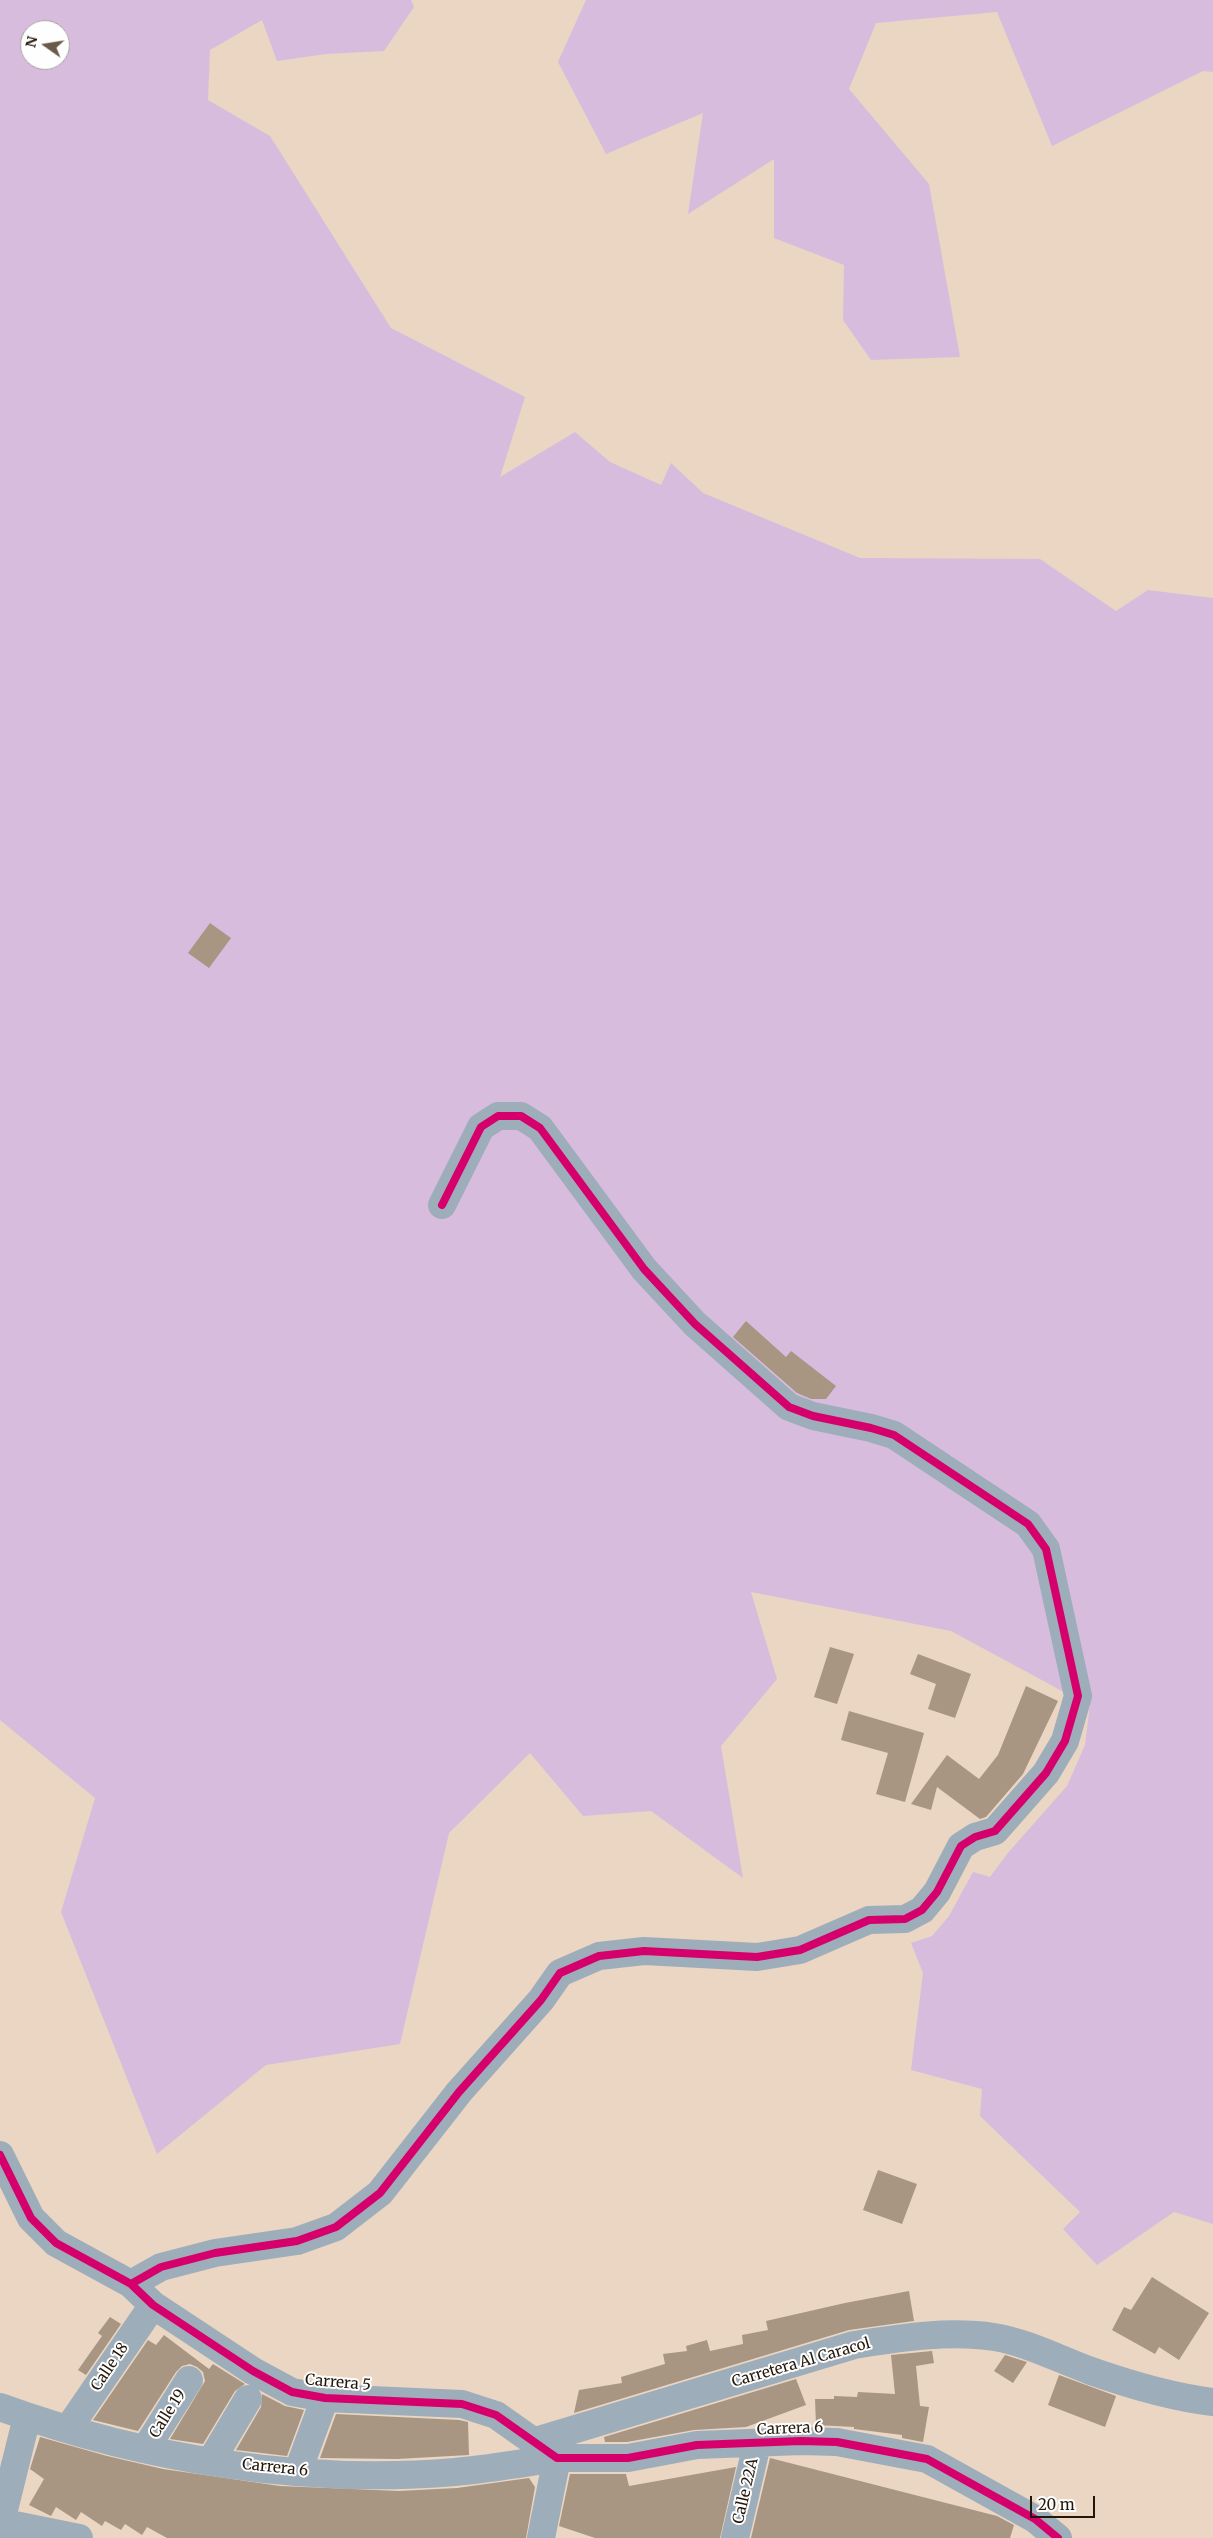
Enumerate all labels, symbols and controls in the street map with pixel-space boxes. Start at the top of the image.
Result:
north arrow [20,20,70,70]
text: N [21,34,41,49]
street label: Carretera Al Caracol [730,2335,872,2391]
street label: Calle 18 [87,2340,133,2394]
street label: Carrera 5 [304,2371,372,2395]
street label: Calle 19 [146,2386,190,2442]
street label: Carrera 6 [757,2419,823,2439]
street label: Carrera 6 [241,2456,309,2480]
street label: Calle 22A [730,2456,762,2526]
scale bar [1033,2486,1098,2518]
text: 20 m [1038,2495,1075,2514]

